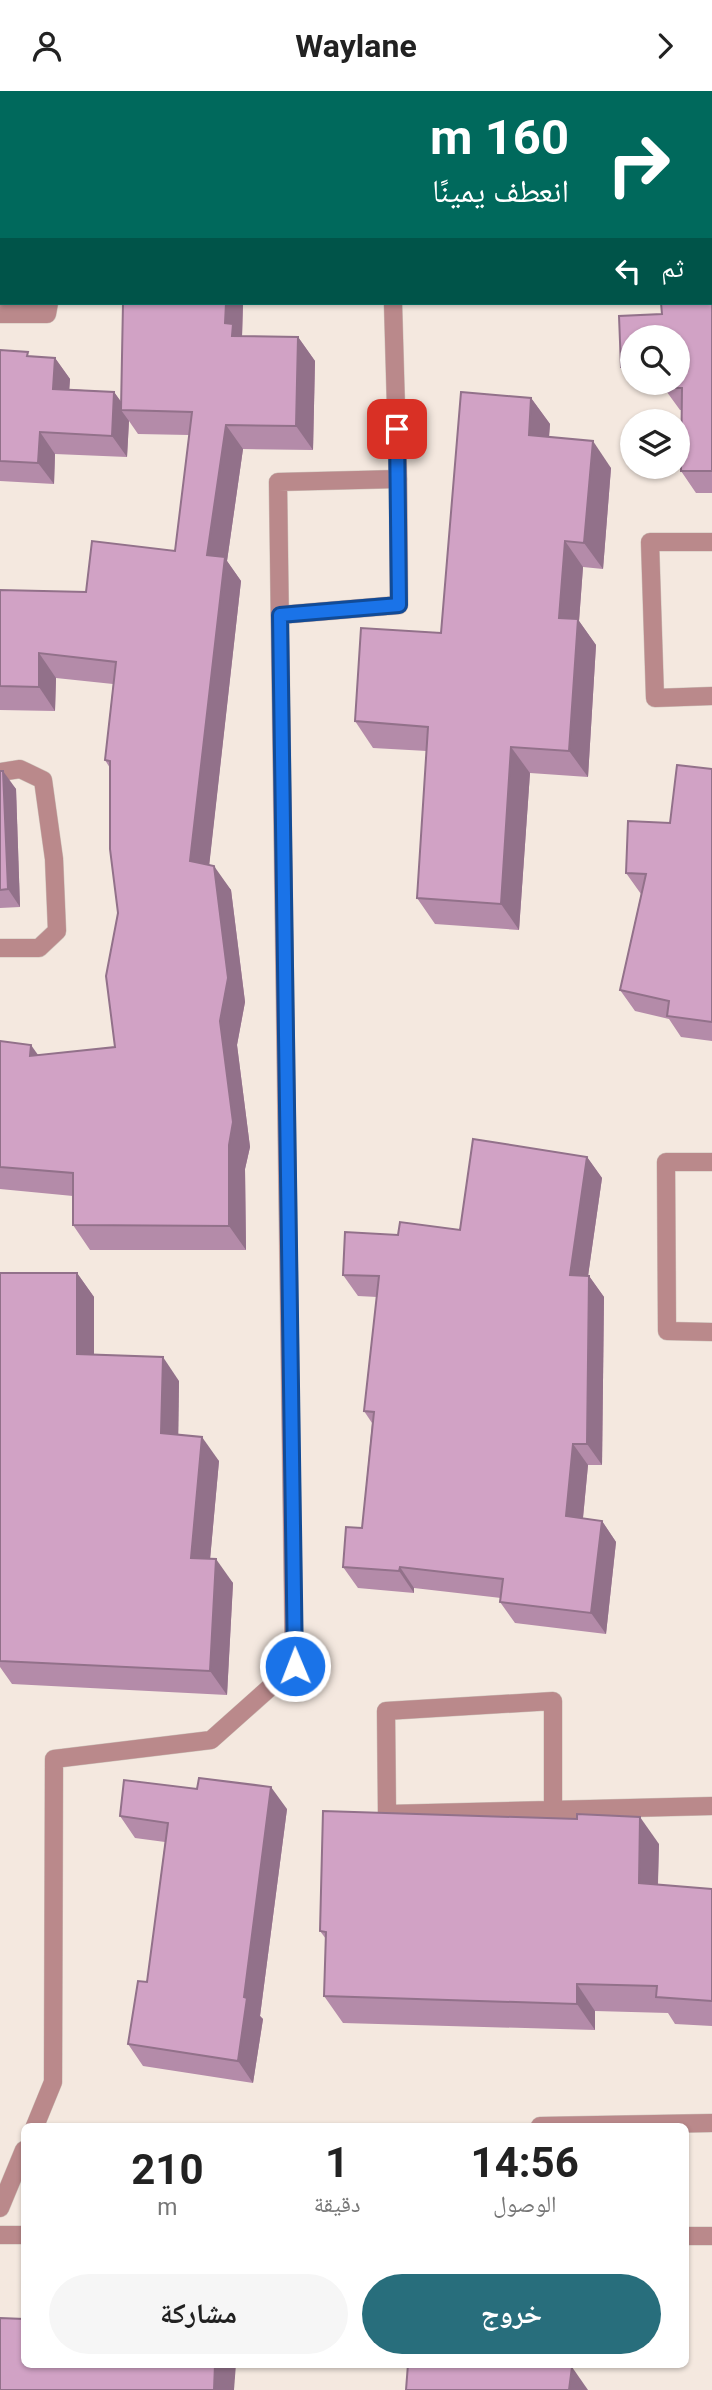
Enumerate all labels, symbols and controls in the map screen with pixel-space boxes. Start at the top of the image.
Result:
icon: person [28,27,66,65]
text: Waylane [295,27,417,65]
icon: forward [646,27,684,65]
text: 160 m [430,109,569,166]
icon: right [593,119,684,210]
text: انعطف يمينًا [432,172,569,210]
icon: left [609,252,647,290]
text: ثم [661,253,684,283]
map controls [620,325,690,479]
button: search [620,325,690,395]
pin [367,399,427,459]
button: layers [620,409,690,479]
icon: arrive [378,410,416,448]
position arrow [258,1629,332,1703]
text: 1 [325,2138,349,2187]
text: 14:56 [471,2138,579,2187]
text: 210 [131,2145,203,2194]
text: دقيقة [314,2191,360,2218]
text: الوصول [493,2191,557,2218]
text: m [157,2194,177,2221]
button: مشاركة [49,2274,348,2354]
button: خروج [362,2274,661,2354]

